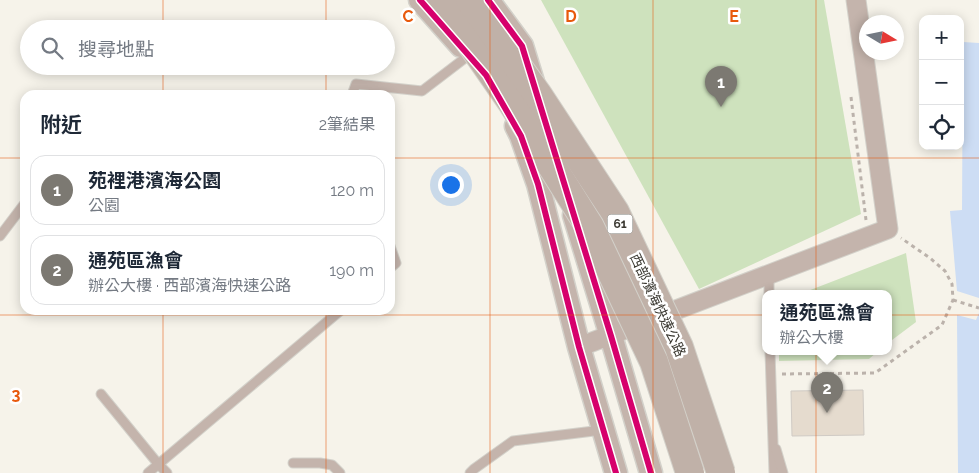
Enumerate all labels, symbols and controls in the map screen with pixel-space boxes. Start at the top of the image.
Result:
text: C [403,7,414,26]
text: D [565,7,577,26]
text: E [729,7,739,26]
north arrow [859,15,904,60]
map controls [919,15,964,150]
button: + [919,15,964,60]
search box [20,20,395,75]
icon: search [38,34,66,62]
text: 搜尋地點 [78,38,154,60]
button: − [919,60,964,105]
pin: 1 [705,66,737,107]
button: locate [919,105,964,150]
text: 附近 [40,112,82,137]
text: 2筆結果 [319,115,375,134]
text: 苑裡港濱海公園 [88,169,221,191]
your location [438,172,464,198]
text: 1 [53,181,61,200]
text: 120 m [330,181,374,200]
text: 公園 [88,196,120,215]
road number: 61 [608,214,632,233]
text: 通苑區漁會 [88,249,183,271]
street label: 西部濱海快速公路 [627,251,689,359]
text: 2 [52,261,62,280]
text: 190 m [329,261,374,280]
text: 辦公大樓 · 西部濱海快速公路 [88,276,291,295]
popup [762,290,892,355]
text: 通苑區漁會 [779,301,875,323]
text: 辦公大樓 [779,328,844,347]
pin: 2 [811,372,843,413]
text: 3 [12,385,21,404]

